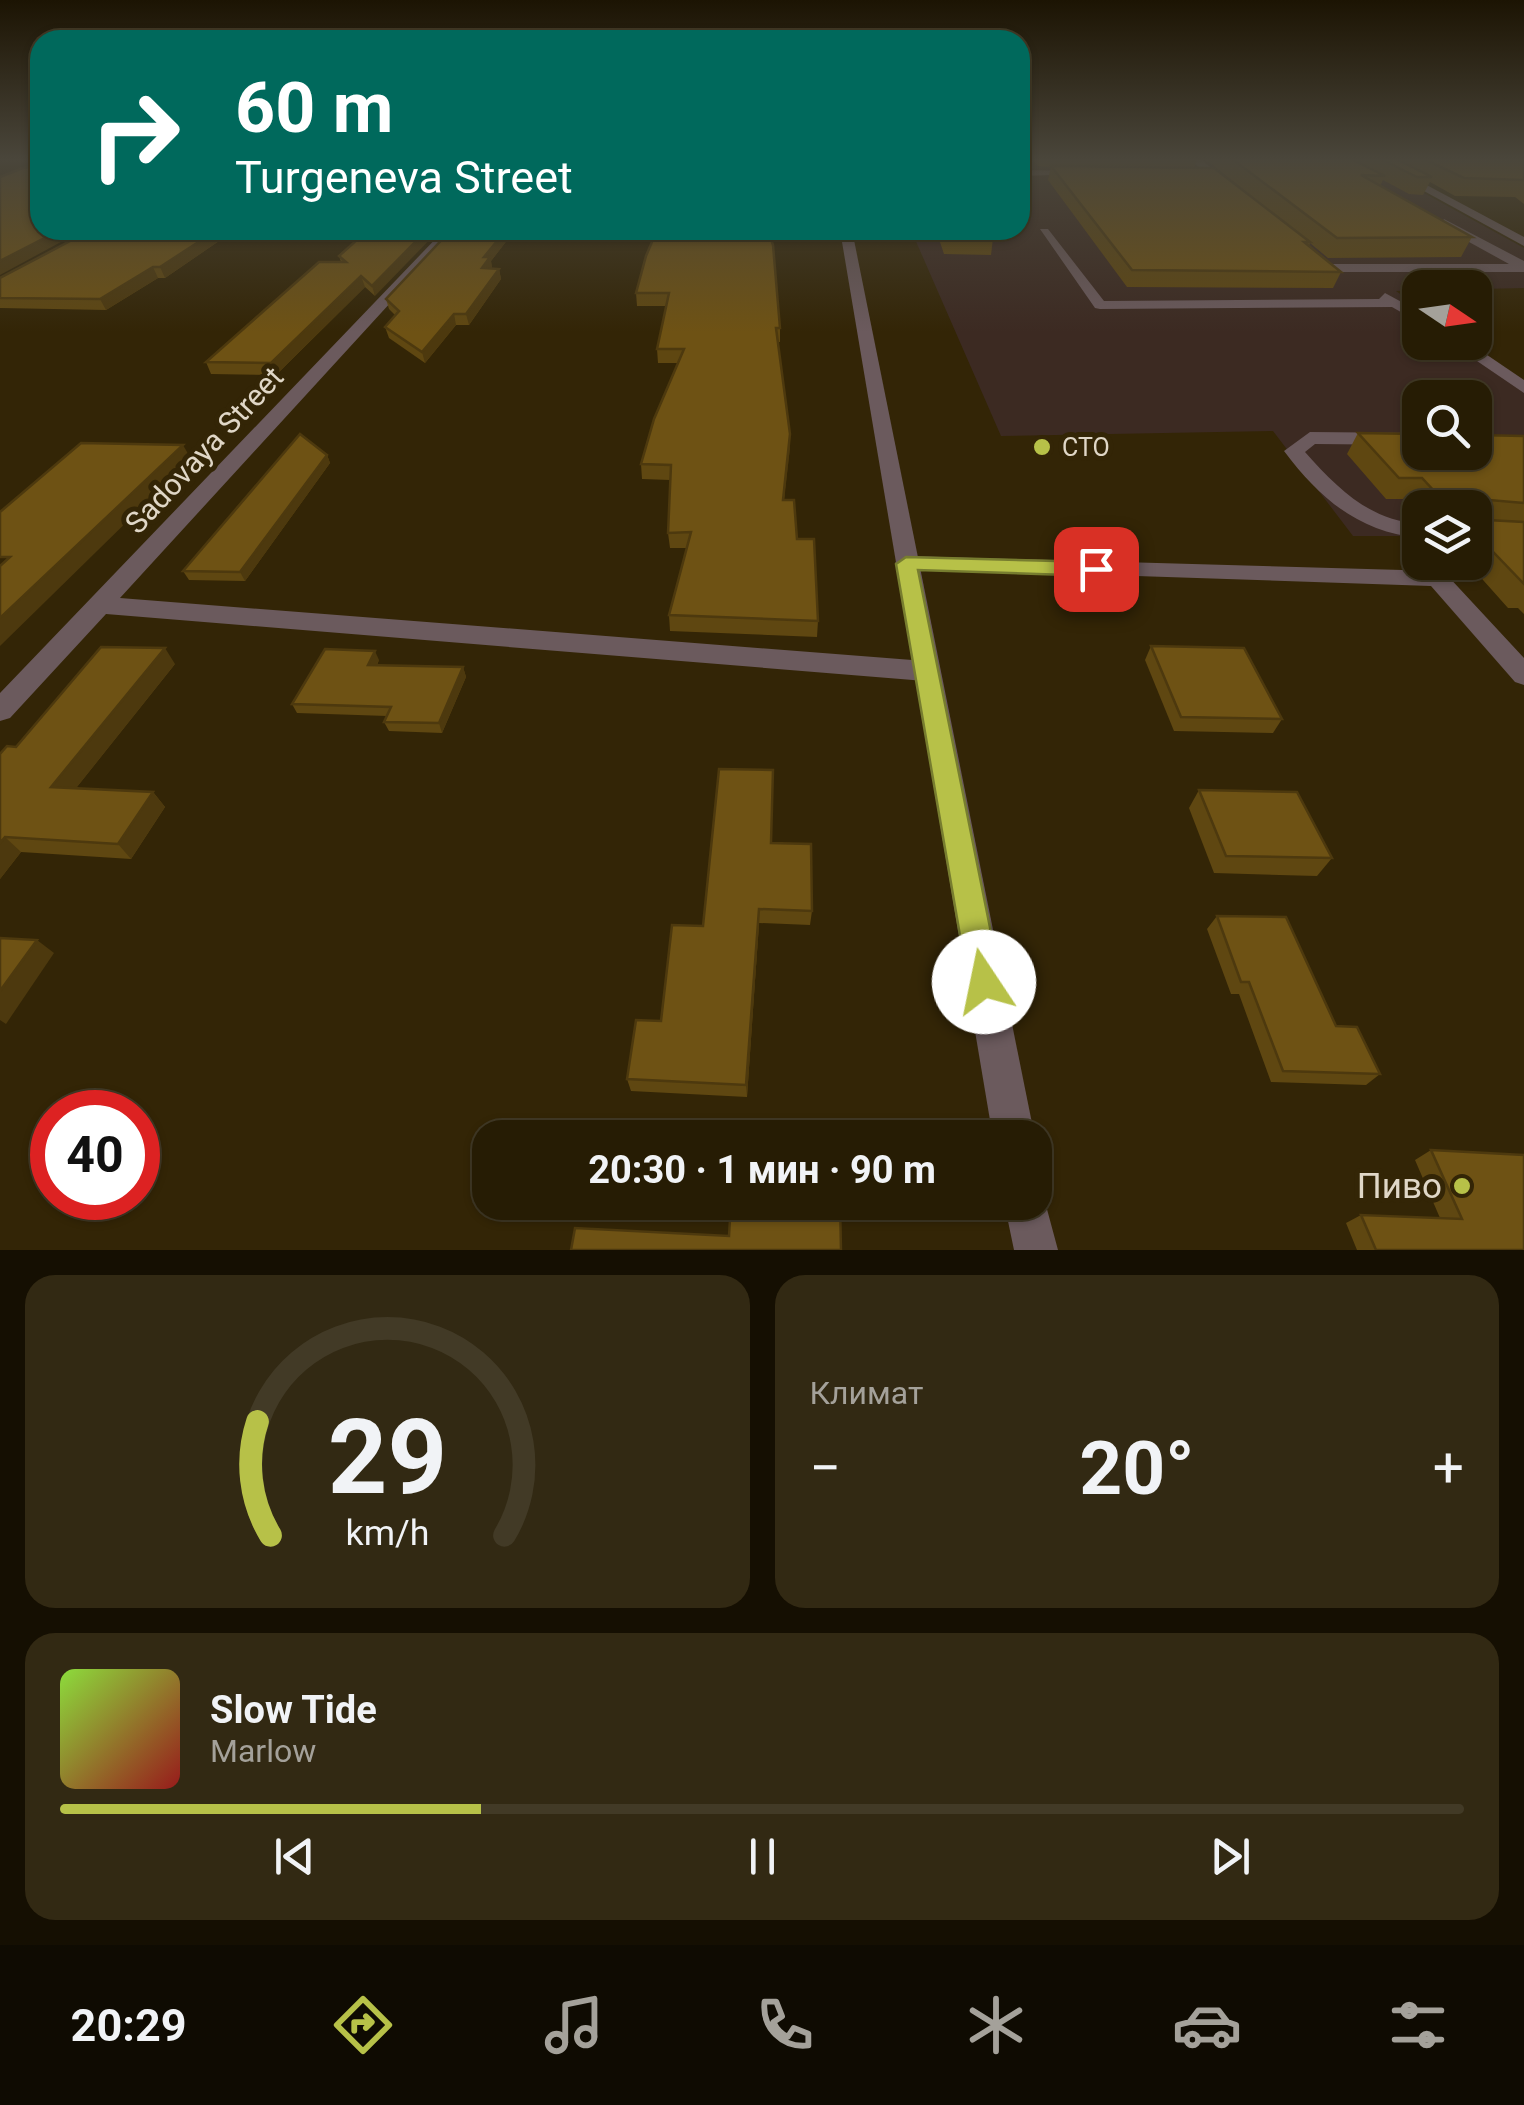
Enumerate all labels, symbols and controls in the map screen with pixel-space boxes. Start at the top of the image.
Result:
text: 60 m [235,67,393,149]
icon: right [70,70,200,200]
text: Turgeneva Street [235,151,573,204]
north arrow [1402,270,1492,360]
map controls [1402,270,1492,580]
street label: Sadovaya Street [118,359,290,541]
button: search [1402,380,1492,470]
place label: СТО [1062,433,1110,462]
marker: СТО [1031,436,1053,458]
button: layers [1402,490,1492,580]
pin [1054,527,1139,612]
icon: arrive [1069,542,1124,597]
position arrow [932,930,1036,1034]
speed limit sign: 40 [30,1090,160,1220]
text: 20:30 · 1 мин · 90 m [588,1148,936,1192]
place label: Пиво [1357,1166,1442,1207]
marker: Пиво [1451,1175,1473,1197]
text: Климат [810,1374,923,1412]
text: 29 [328,1397,447,1518]
text: 20° [1079,1424,1195,1512]
text: − [810,1436,841,1500]
text: + [1433,1436,1464,1500]
text: km/h [345,1512,429,1554]
text: Slow Tide [210,1688,377,1732]
text: Marlow [210,1732,316,1770]
icon: previous [267,1829,322,1884]
icon: pause [735,1829,790,1884]
icon: next [1203,1829,1258,1884]
icon: directions [328,1990,398,2060]
icon: music [539,1990,609,2060]
icon: phone [750,1990,820,2060]
icon: climate [961,1990,1031,2060]
icon: car [1172,1990,1242,2060]
icon: filters [1383,1990,1453,2060]
text: 20:29 [71,1999,187,2052]

